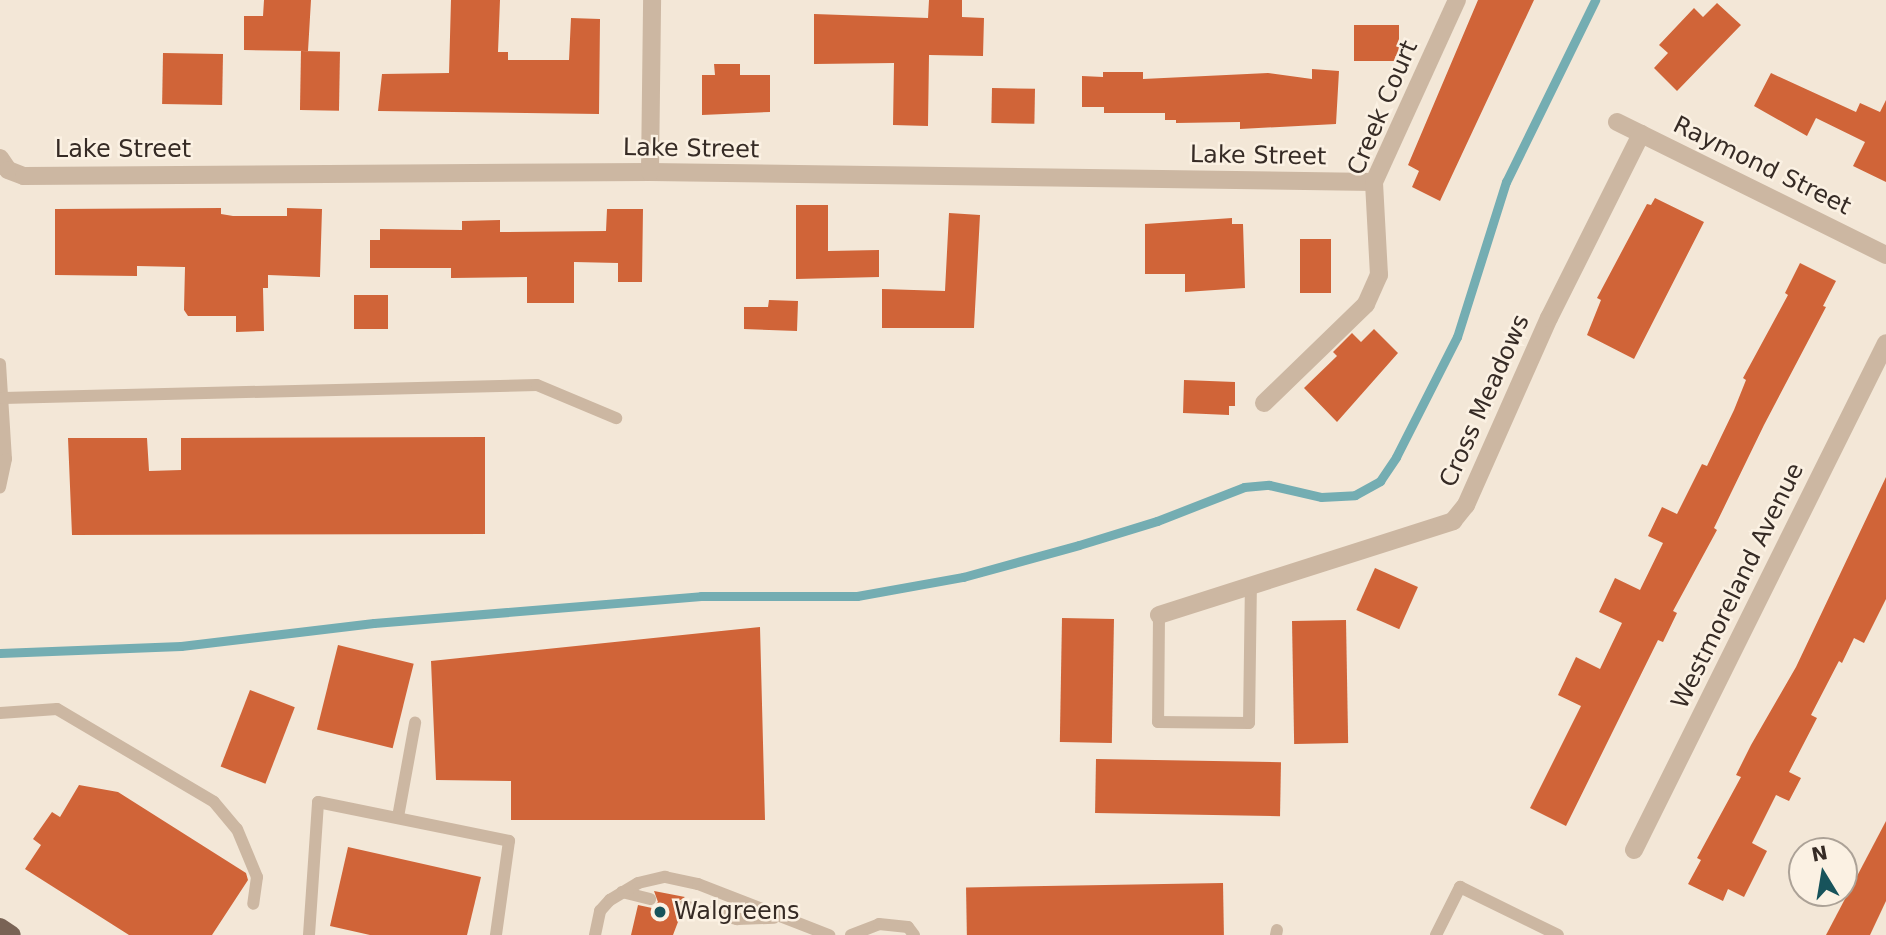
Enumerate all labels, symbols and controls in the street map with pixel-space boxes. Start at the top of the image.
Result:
street label: Creek Court [1342,37,1424,179]
street label: Raymond Street [1668,111,1856,221]
street label: Lake Street [623,133,759,165]
street label: Lake Street [55,136,191,164]
street label: Lake Street [1190,140,1326,172]
street label: Cross Meadows [1434,310,1536,492]
street label: Westmoreland Avenue [1666,458,1810,714]
north arrow [1788,837,1858,907]
text: N [1809,841,1829,866]
place label: Walgreens [674,898,799,926]
marker: Walgreens [652,904,668,920]

